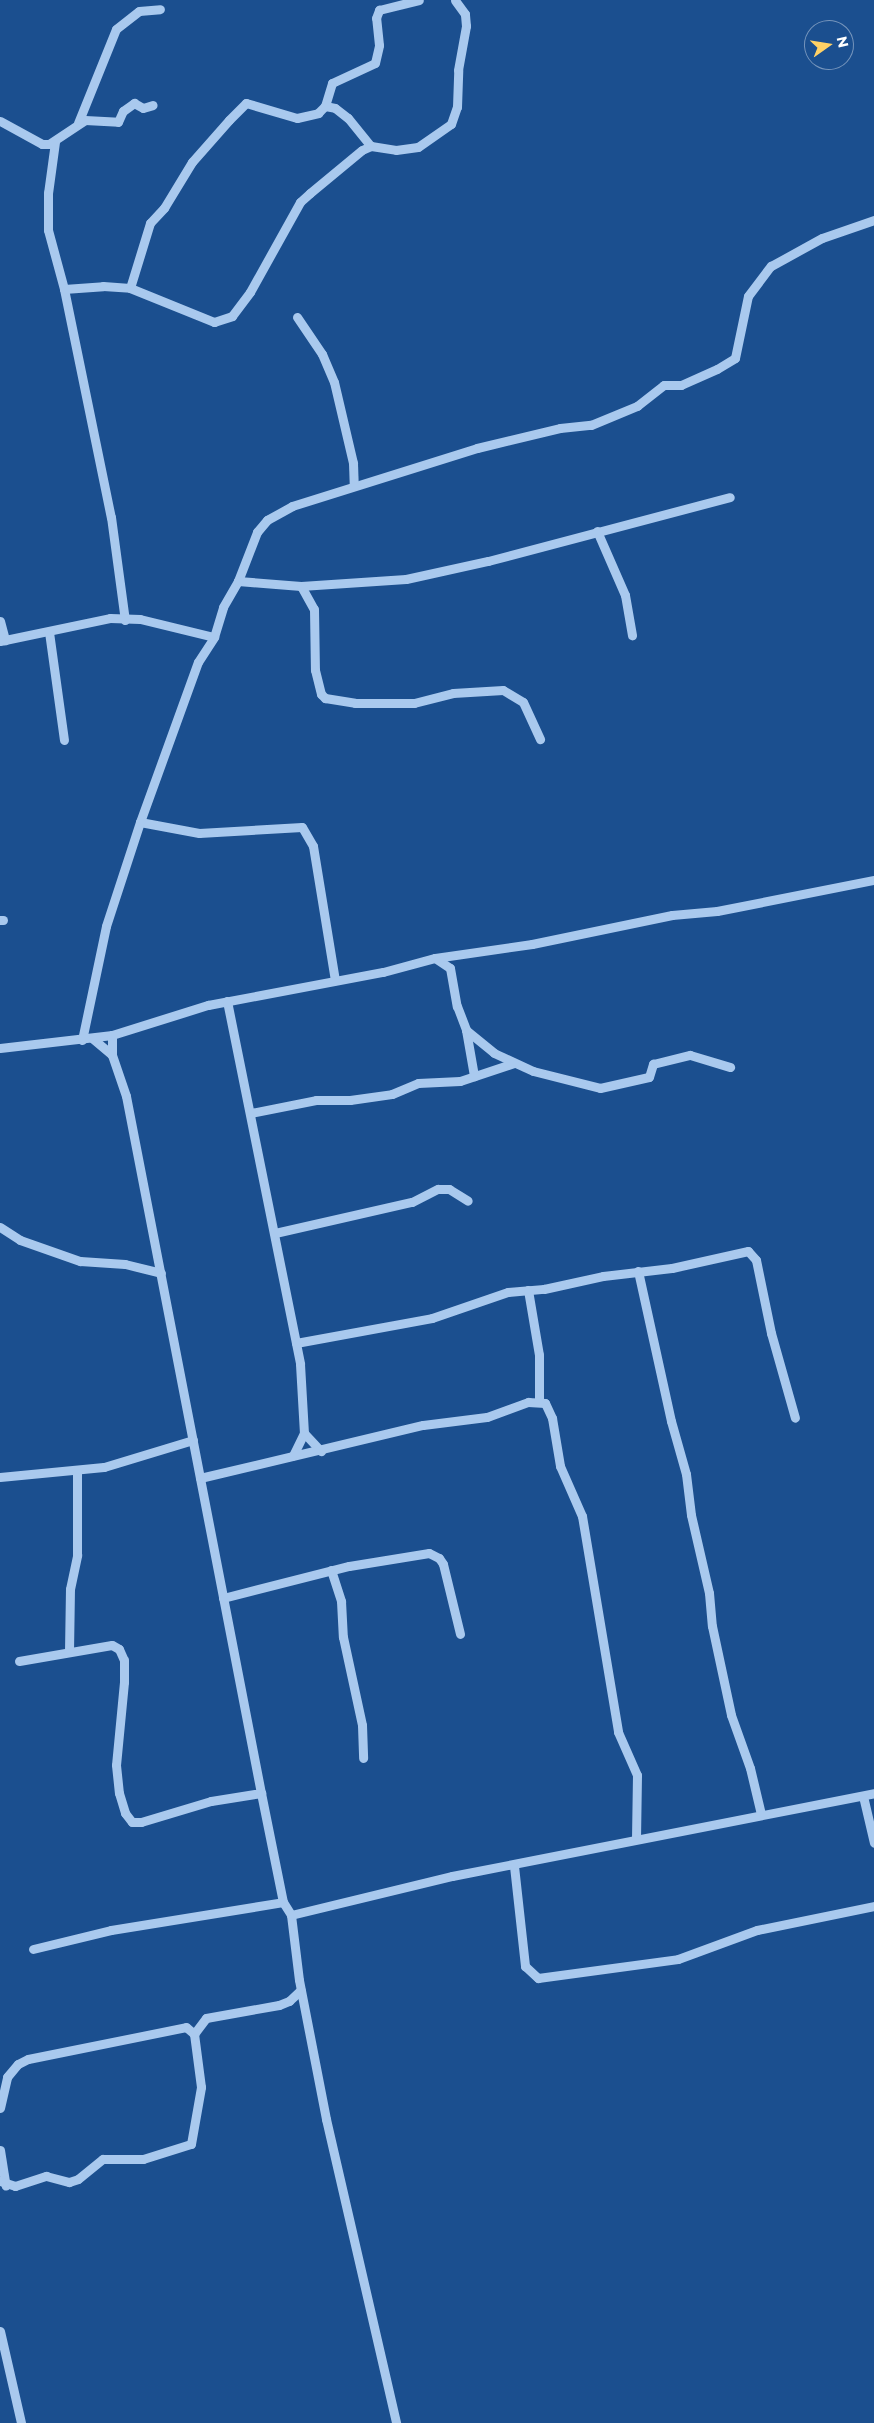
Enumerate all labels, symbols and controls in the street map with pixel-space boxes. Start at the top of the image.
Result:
north arrow [804,20,854,70]
text: N [833,34,853,49]

